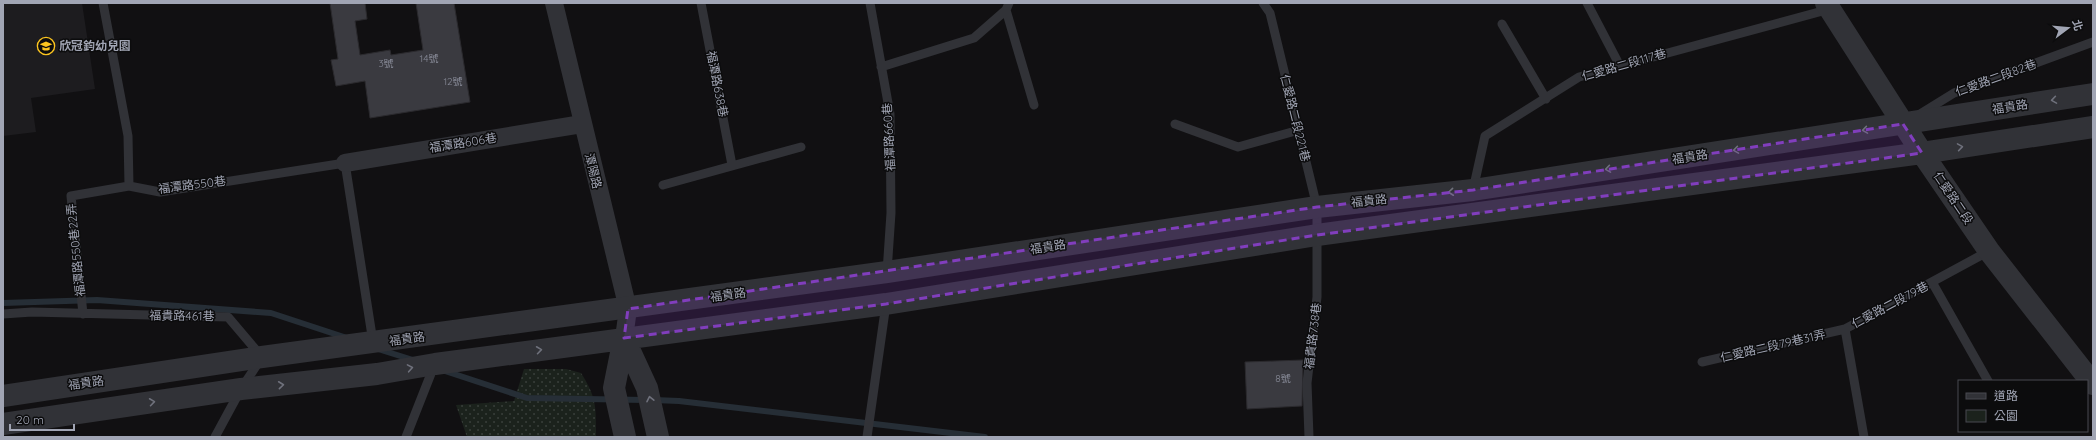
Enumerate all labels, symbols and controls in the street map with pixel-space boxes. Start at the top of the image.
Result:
north arrow [2048,8,2088,48]
text: 北 [2069,18,2086,32]
school or university icon: 欣冠鈞幼兒園 [36,36,56,56]
place label: 欣冠鈞幼兒園 [59,38,131,53]
street label: 仁愛路二段117巷 [1580,45,1668,84]
street label: 福潭路638巷 [704,49,731,118]
house number: 14號 [420,52,438,65]
street label: 仁愛路二段82巷 [1953,56,2038,99]
house number: 3號 [378,57,394,70]
street label: 仁愛路二段221巷 [1277,73,1314,163]
house number: 12號 [443,75,463,88]
one-way arrow [2051,95,2058,104]
street label: 福貴路 [1991,96,2029,117]
street label: 福潭路660巷 [879,103,898,171]
one-way arrow [1862,125,1868,134]
street label: 福潭路606巷 [428,130,498,155]
one-way arrow [1957,143,1963,152]
one-way arrow [1733,145,1739,154]
street label: 福貴路 [1671,146,1709,167]
street label: 潭陽路 [582,152,605,190]
one-way arrow [1605,164,1611,173]
street label: 仁愛路二段 [1930,169,1976,227]
street label: 福潭路550巷 [157,173,227,196]
one-way arrow [1448,188,1454,197]
street label: 福貴路 [1350,191,1388,210]
street label: 福潭路550巷22弄 [63,203,88,297]
street label: 福貴路 [1029,236,1067,257]
street label: 仁愛路二段79巷 [1849,278,1931,331]
street label: 福貴路 [709,285,747,304]
street label: 福貴路738巷 [1301,302,1324,370]
street label: 福貴路461巷 [149,307,215,324]
street label: 仁愛路二段79巷31弄 [1719,326,1827,365]
street label: 福貴路 [388,329,426,348]
one-way arrow [536,346,542,355]
one-way arrow [407,364,413,373]
house number: 8號 [1275,372,1291,385]
street label: 福貴路 [67,373,105,392]
one-way arrow [278,380,284,389]
legend [1958,380,2088,432]
text: 道路 [1994,388,2018,403]
one-way arrow [646,396,654,402]
one-way arrow [149,398,155,407]
scale bar [10,406,74,432]
text: 公園 [1994,408,2018,423]
text: 20 m [16,412,44,427]

